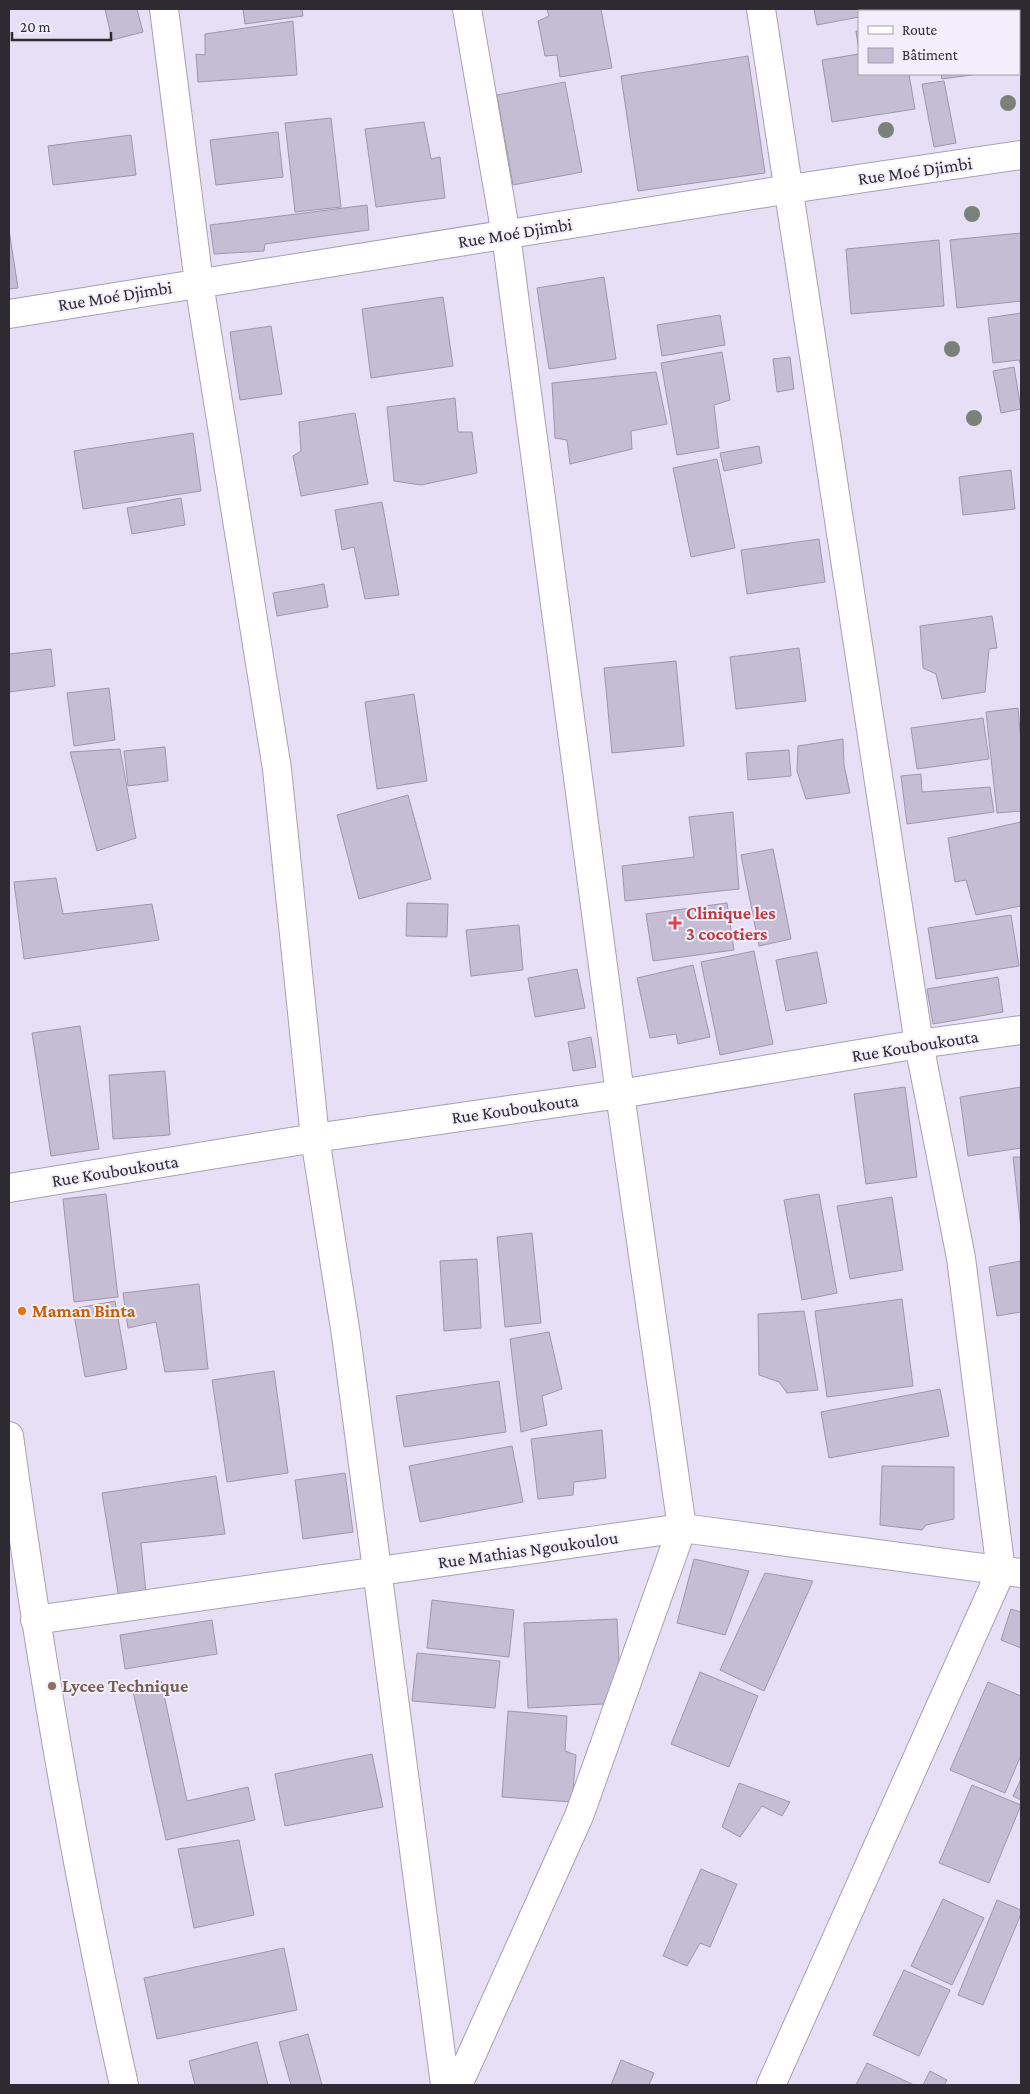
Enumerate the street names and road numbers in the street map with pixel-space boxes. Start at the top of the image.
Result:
street label: Rue Moé Djimbi [857,153,974,190]
street label: Rue Moé Djimbi [456,214,574,253]
street label: Rue Moé Djimbi [56,277,174,316]
street label: Rue Kouboukouta [850,1026,980,1066]
street label: Rue Kouboukouta [450,1090,580,1128]
street label: Rue Kouboukouta [50,1151,180,1191]
street label: Rue Mathias Ngoukoulou [437,1527,620,1573]

